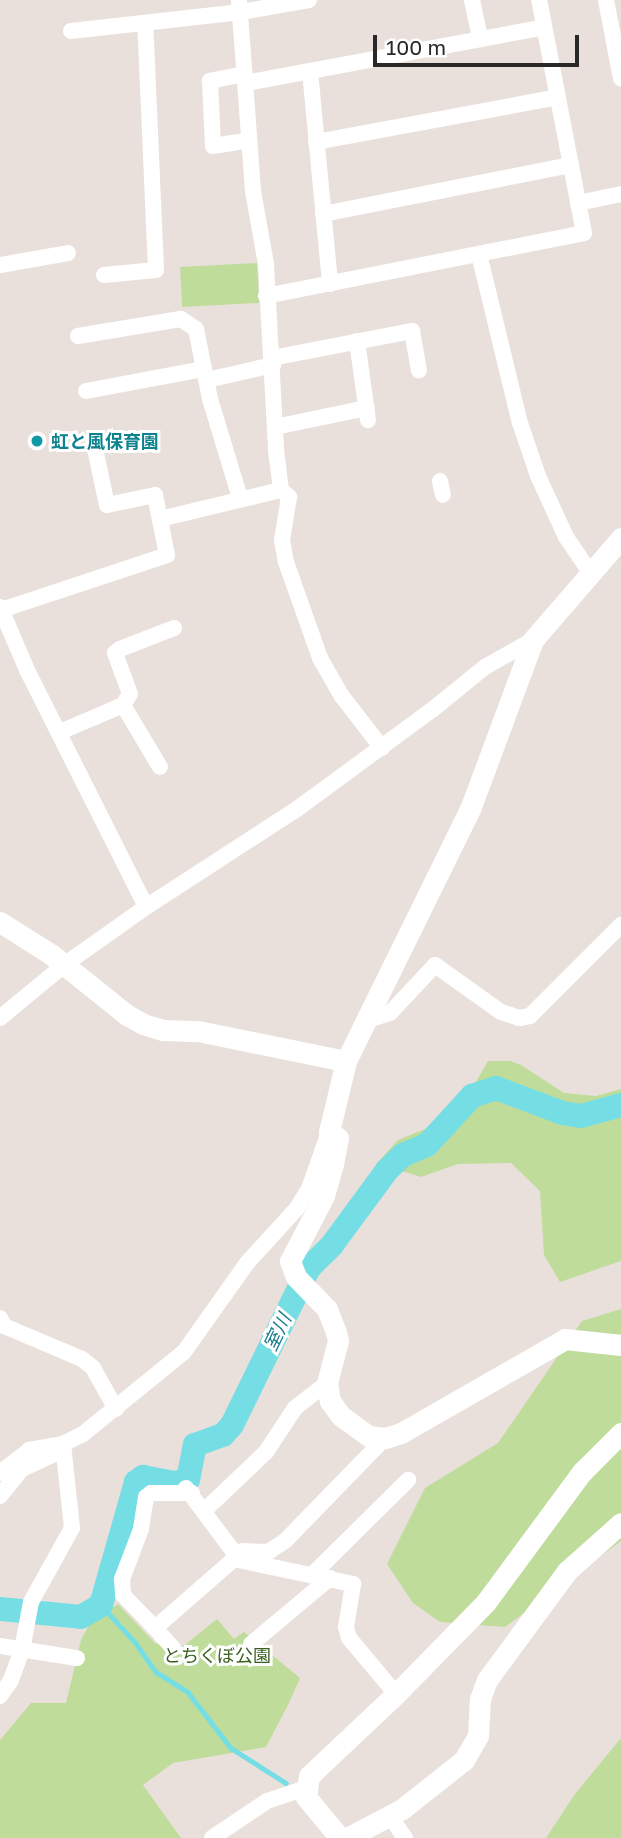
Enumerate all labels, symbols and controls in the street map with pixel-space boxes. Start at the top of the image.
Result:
scale bar [376,21,582,65]
text: 100 m [386,34,446,60]
place label: 虹と風保育園 [51,430,159,452]
marker: 虹と風保育園 [29,433,45,449]
water label: 室川 [258,1310,296,1354]
park label: とちくぼ公園 [163,1644,271,1666]

